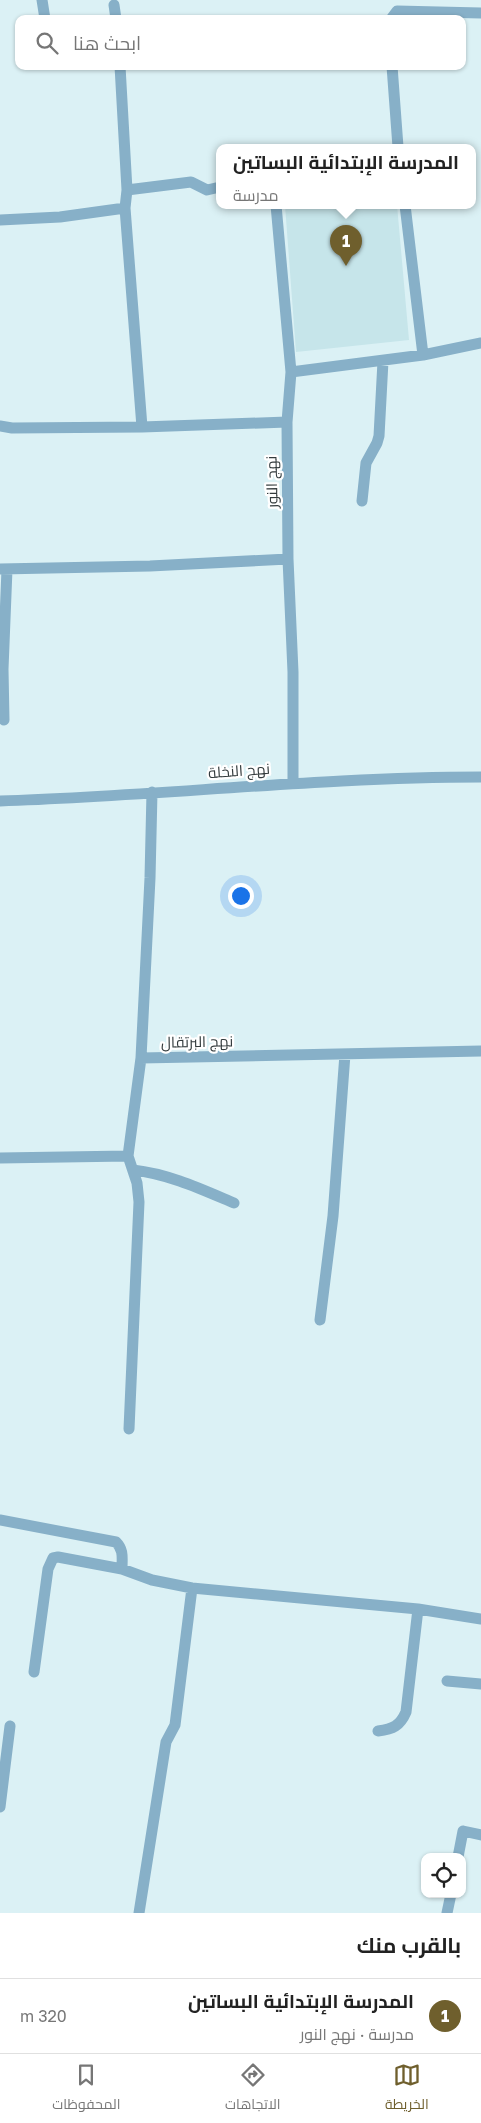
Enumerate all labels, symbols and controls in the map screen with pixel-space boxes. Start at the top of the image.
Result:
search box [15,15,466,70]
icon: search [33,29,61,57]
text: ابحث هنا [73,31,141,54]
popup [216,144,476,209]
text: المدرسة الإبتدائية البساتين [233,150,459,173]
text: مدرسة [233,185,279,205]
pin: 1 [330,225,362,266]
street label: نهج النور [262,456,283,509]
street label: نهج النخلة [207,759,271,784]
your location [228,883,254,909]
street label: نهج البرتقال [161,1031,233,1054]
map controls [421,1853,466,1898]
button: locate [421,1853,466,1898]
text: بالقرب منك [357,1932,461,1958]
text: المدرسة الإبتدائية البساتين [188,1989,414,2012]
text: 320 m [20,2006,67,2026]
text: 1 [441,2006,449,2026]
text: مدرسة · نهج النور [300,2024,414,2044]
tab: المحفوظات [52,2061,120,2117]
tab: الاتجاهات [225,2061,280,2117]
tab: الخريطة [385,2061,429,2117]

